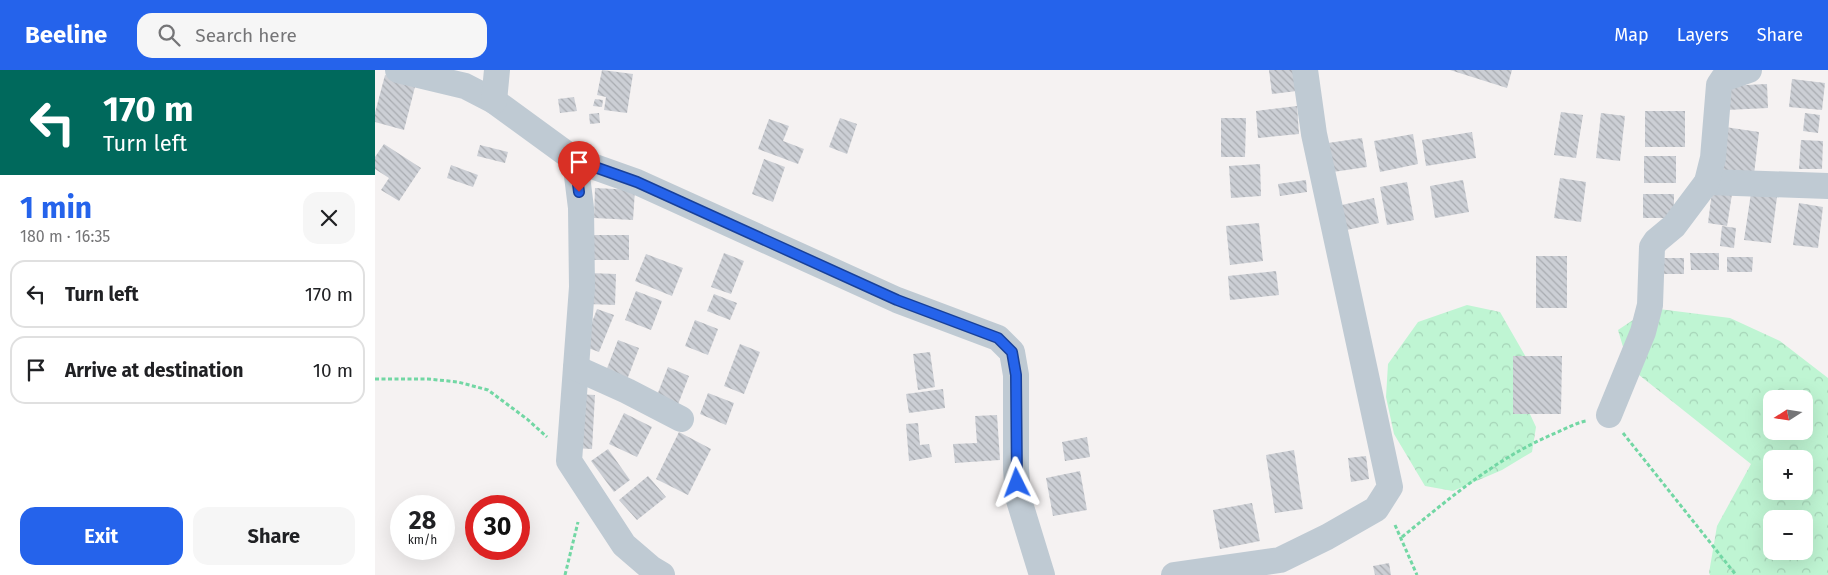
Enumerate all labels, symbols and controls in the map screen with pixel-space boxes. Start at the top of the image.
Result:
search box [137,13,487,58]
text: Beeline [25,21,107,49]
icon: search [155,21,183,49]
text: Search here [195,24,297,47]
text: Map [1614,24,1649,46]
text: Layers [1677,24,1729,46]
text: Share [1757,24,1803,46]
text: 170 m [103,88,194,130]
icon: left [20,90,85,155]
text: Turn left [103,130,187,157]
pin [558,141,600,192]
icon: arrive [565,148,593,176]
text: 1 min [20,190,92,226]
button: close [303,192,355,244]
text: 180 m · 16:35 [20,227,110,246]
icon: left [22,280,50,308]
text: Turn left [65,283,139,306]
text: 170 m [305,283,353,306]
icon: arrive [22,356,50,384]
text: Arrive at destination [65,359,244,382]
text: 10 m [313,359,353,382]
north arrow [1763,390,1813,440]
map controls [1763,390,1813,560]
button: + [1763,450,1813,500]
position arrow [990,456,1042,508]
speed limit sign: 30 [465,495,530,560]
text: 28 [409,506,436,536]
button: Exit [20,507,183,565]
button: Share [193,507,355,565]
button: − [1763,510,1813,560]
text: km/h [408,533,437,547]

